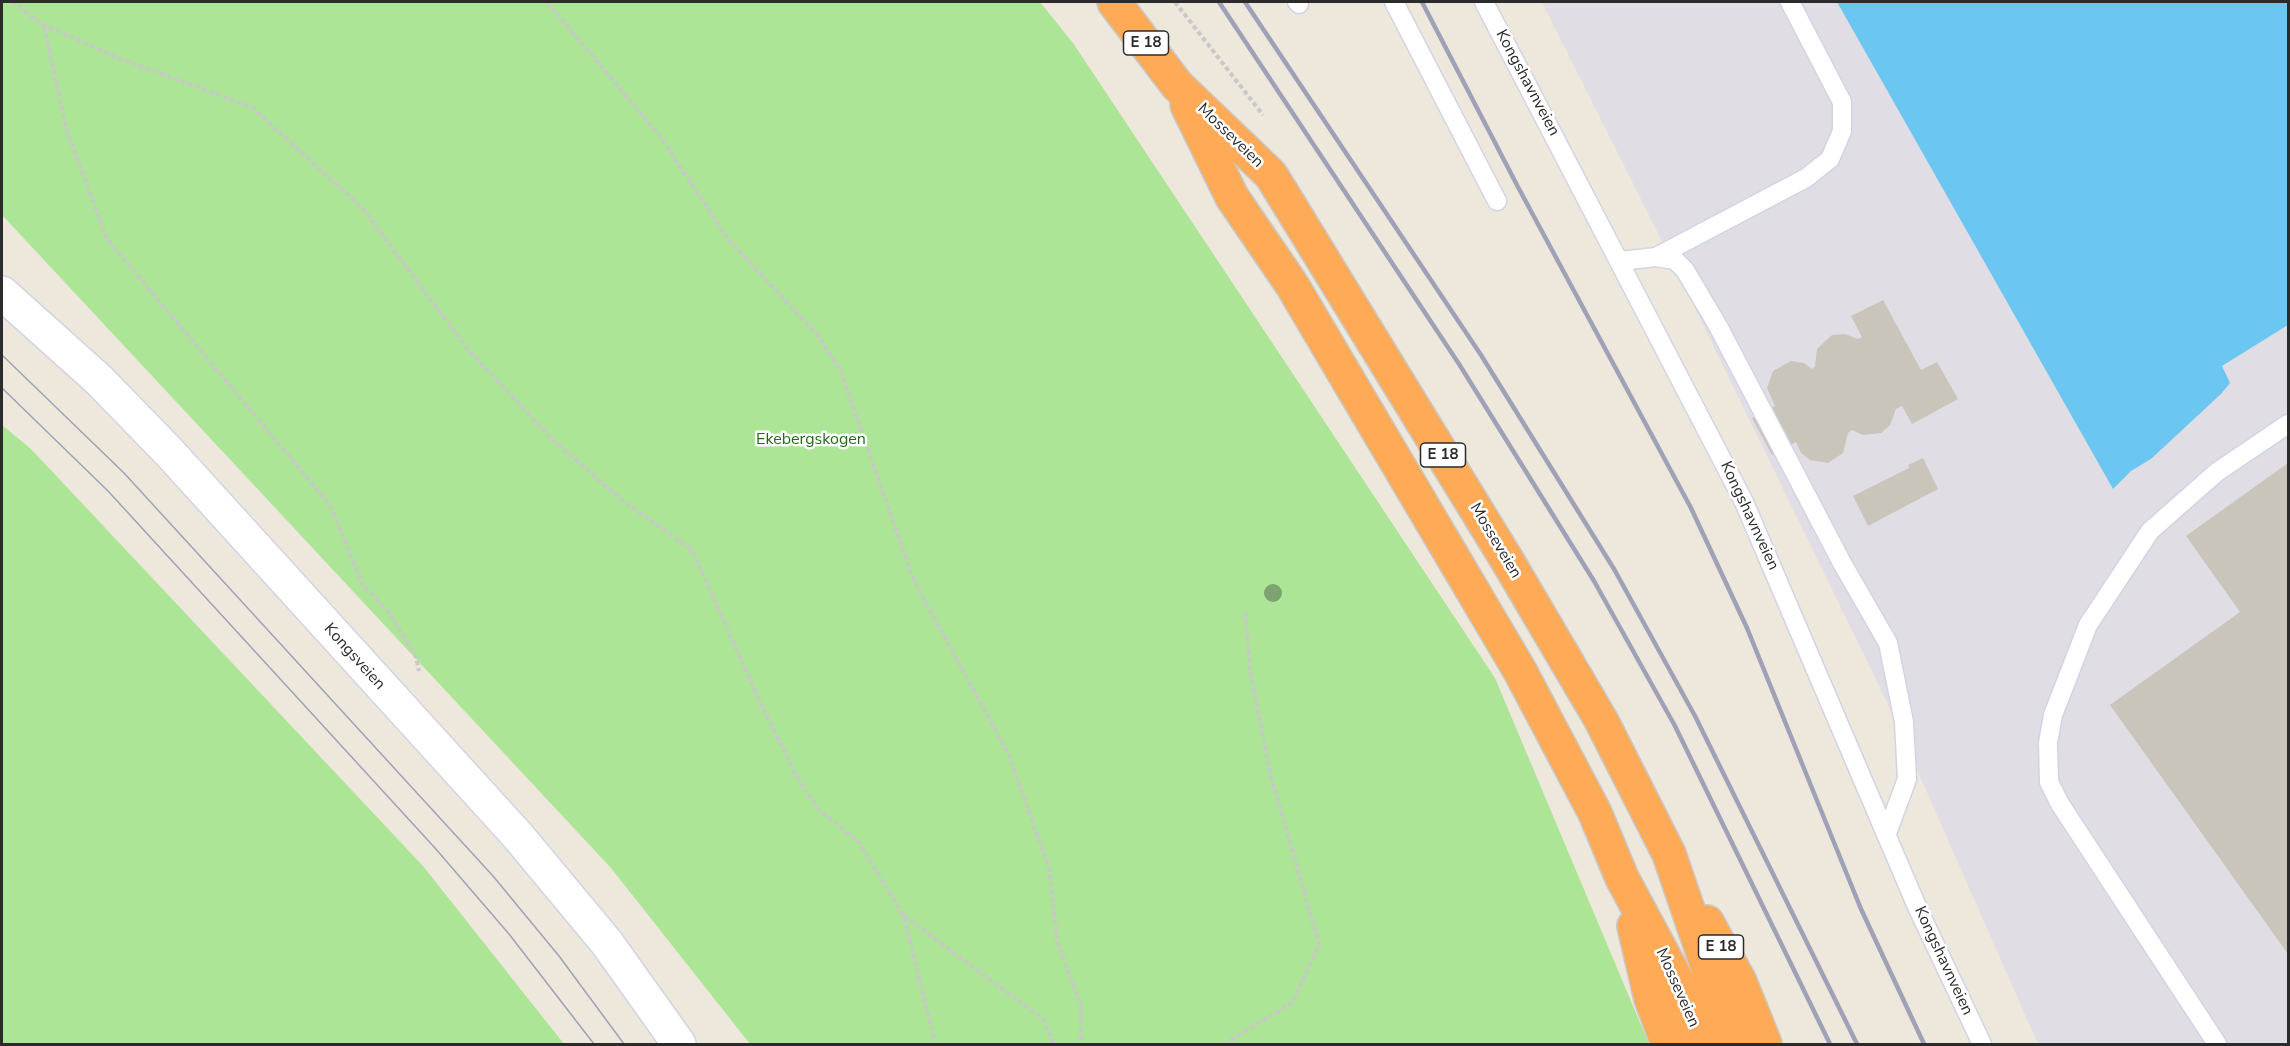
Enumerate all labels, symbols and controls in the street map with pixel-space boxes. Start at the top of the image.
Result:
street label: Kongshavnveien [1491,27,1563,139]
road number: E 18 [1124,31,1168,55]
street label: Mosseveien [1193,100,1267,172]
park label: Ekebergskogen [756,430,866,450]
road number: E 18 [1420,443,1466,467]
street label: Kongshavnveien [1715,459,1783,573]
street label: Mosseveien [1465,500,1525,582]
street label: Kongsveien [319,620,389,694]
street label: Kongshavnveien [1909,904,1977,1018]
road number: E 18 [1698,935,1744,959]
street label: Mosseveien [1651,946,1703,1030]

